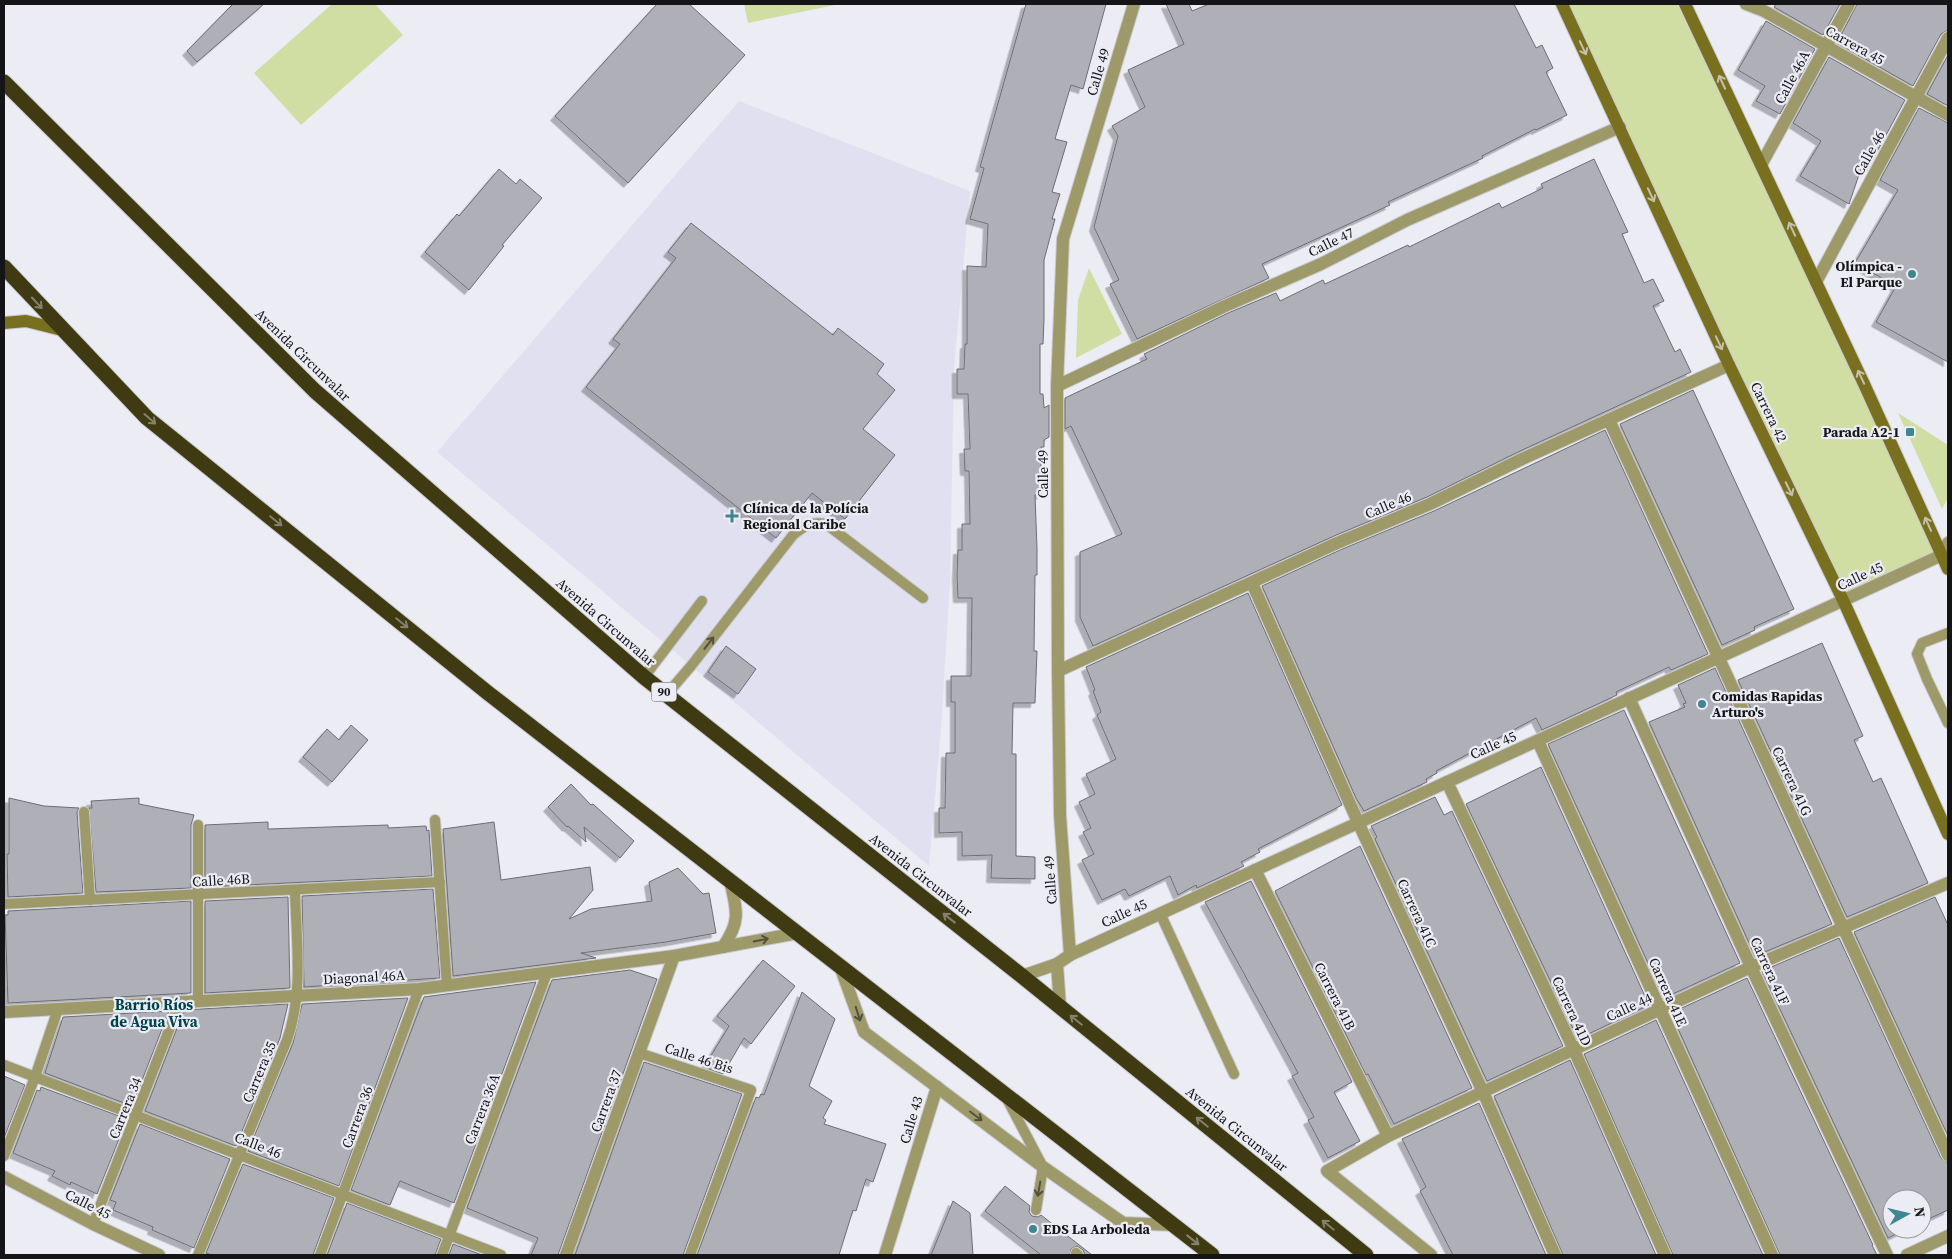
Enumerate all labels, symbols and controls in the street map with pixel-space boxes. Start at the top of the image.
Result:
street label: Carrera 45 [1822,21,1888,69]
one-way arrow [1578,40,1588,55]
street label: Calle 49 [1081,46,1115,98]
street label: Calle 46A [1770,46,1815,107]
one-way arrow [1717,75,1727,90]
street label: Calle 46 [1848,127,1890,179]
one-way arrow [1647,187,1657,202]
street label: Calle 47 [1305,222,1357,262]
one-way arrow [1786,222,1796,237]
place label: Olímpica - El Parque [1836,256,1902,292]
marker: Olímpica - El Parque [1906,268,1918,280]
one-way arrow [31,296,43,309]
street label: Avenida Circunvalar [251,304,355,406]
one-way arrow [1715,335,1724,350]
one-way arrow [1855,369,1865,384]
street label: Carrera 42 [1746,378,1792,446]
one-way arrow [143,414,156,425]
place label: Parada A2-1 [1823,422,1900,442]
marker: Parada A2-1 [1904,426,1916,438]
street label: Calle 49 [1033,450,1053,498]
one-way arrow [1784,482,1794,497]
street label: Calle 46 [1362,486,1414,524]
place label: Clínica de la Polícia Regional Caribe [743,498,869,534]
marker: Clínica de la Polícia Regional Caribe [725,509,739,523]
one-way arrow [269,516,282,527]
one-way arrow [1923,517,1932,532]
street label: Calle 45 [1834,557,1886,595]
street label: Avenida Circunvalar [552,573,660,671]
one-way arrow [396,618,409,629]
one-way arrow [704,636,714,650]
road number: 90 [652,682,676,702]
place label: Comidas Rapidas Arturo's [1712,686,1823,722]
marker: Comidas Rapidas Arturo's [1696,698,1708,710]
street label: Calle 45 [1467,726,1519,764]
street label: Carrera 41G [1767,743,1817,819]
street label: Avenida Circunvalar [865,828,977,922]
street label: Calle 49 [1038,855,1062,905]
street label: Calle 46B [192,868,250,891]
street label: Carrera 41C [1392,875,1442,951]
street label: Calle 45 [1098,894,1150,932]
one-way arrow [943,912,956,923]
street label: Carrera 41F [1746,934,1794,1008]
one-way arrow [752,935,768,945]
street label: Carrera 41E [1644,954,1692,1030]
street label: Carrera 41B [1309,959,1361,1034]
street label: Diagonal 46A [322,965,406,989]
street label: Carrera 41D [1547,973,1597,1049]
street label: Calle 44 [1603,988,1655,1026]
district label: Barrio Ríos de Agua Viva [110,994,199,1032]
one-way arrow [854,1006,863,1022]
one-way arrow [1070,1014,1083,1025]
street label: Carrera 35 [237,1038,281,1106]
street label: Calle 46 Bis [662,1038,736,1078]
street label: Carrera 37 [586,1067,626,1135]
street label: Carrera 36A [459,1070,505,1147]
street label: Carrera 34 [104,1074,146,1142]
street label: Avenida Circunvalar [1182,1082,1292,1176]
street label: Carrera 36 [337,1083,377,1151]
street label: Calle 43 [894,1094,928,1146]
one-way arrow [969,1111,982,1122]
one-way arrow [1196,1117,1209,1128]
street label: Calle 46 [232,1127,284,1163]
one-way arrow [1034,1180,1044,1196]
street label: Calle 45 [62,1184,114,1224]
north arrow [1882,1189,1932,1239]
text: N [1909,1206,1930,1219]
place label: EDS La Arboleda [1043,1219,1150,1239]
one-way arrow [1322,1219,1335,1230]
marker: EDS La Arboleda [1027,1223,1039,1235]
one-way arrow [1186,1235,1199,1246]

